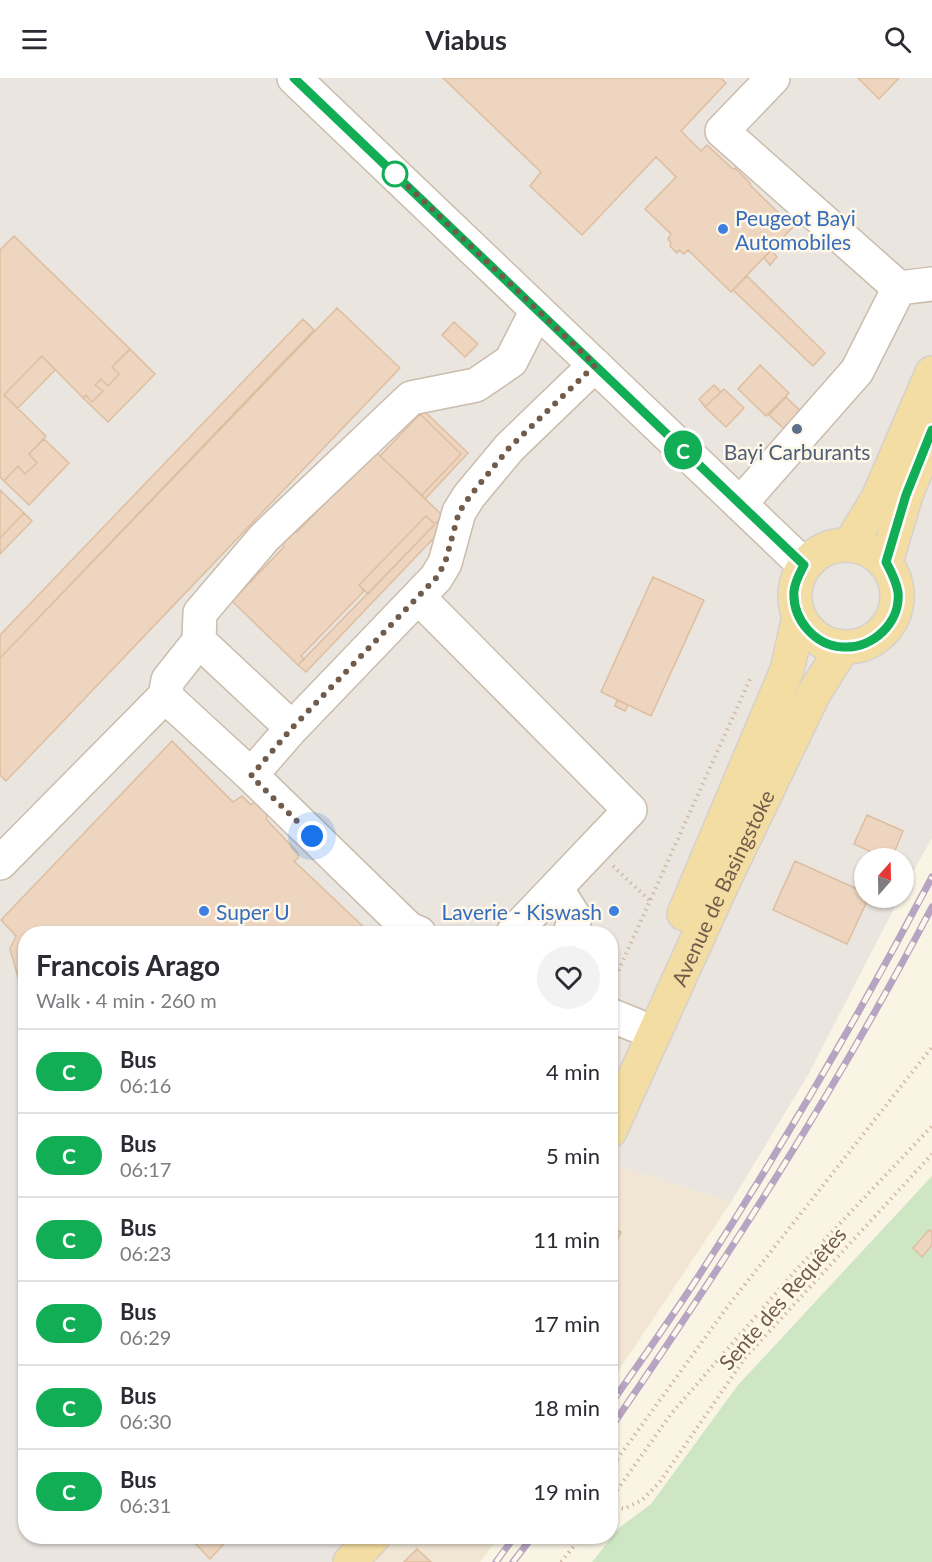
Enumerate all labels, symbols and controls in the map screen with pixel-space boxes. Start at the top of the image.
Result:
icon: menu [18,23,51,56]
text: Viabus [425,23,507,56]
icon: search [881,23,914,56]
unlabelled marker [382,161,408,187]
place label: Peugeot Bayi Automobiles [735,205,856,254]
marker: Peugeot Bayi Automobiles [716,222,730,236]
marker: Bayi Carburants [790,422,804,436]
line badge: C [664,430,702,470]
text: C [676,438,690,463]
place label: Bayi Carburants [724,439,870,464]
street label: Avenue de Basingstoke [665,785,778,989]
your location [297,821,327,851]
north arrow [854,848,914,908]
map controls [854,848,914,908]
place label: Super U [216,899,290,924]
place label: Laverie - Kiswash [441,899,602,924]
marker: Super U [197,904,211,918]
marker: Laverie - Kiswash [607,904,621,918]
button: heart [537,946,600,1009]
text: Francois Arago [36,948,220,982]
text: Walk · 4 min · 260 m [36,988,217,1012]
text: Bus [120,1046,156,1073]
text: 4 min [546,1058,600,1085]
text: C [62,1059,76,1084]
text: 06:16 [120,1073,171,1097]
text: Bus [120,1130,156,1157]
text: 5 min [546,1142,600,1169]
text: C [62,1143,76,1168]
text: 06:17 [120,1157,171,1181]
text: Bus [120,1214,156,1241]
street label: Sente des Requêtes [713,1222,851,1374]
text: 11 min [533,1226,600,1253]
text: C [62,1227,76,1252]
text: 06:23 [120,1241,171,1265]
text: Bus [120,1298,156,1325]
text: 17 min [533,1310,600,1337]
text: C [62,1311,76,1336]
text: 06:29 [120,1325,171,1349]
text: Bus [120,1382,156,1409]
text: 18 min [533,1394,600,1421]
text: C [62,1395,76,1420]
text: 06:30 [120,1409,171,1433]
text: Bus [120,1466,156,1493]
text: 19 min [533,1478,600,1505]
text: C [62,1479,76,1504]
text: 06:31 [120,1493,171,1517]

